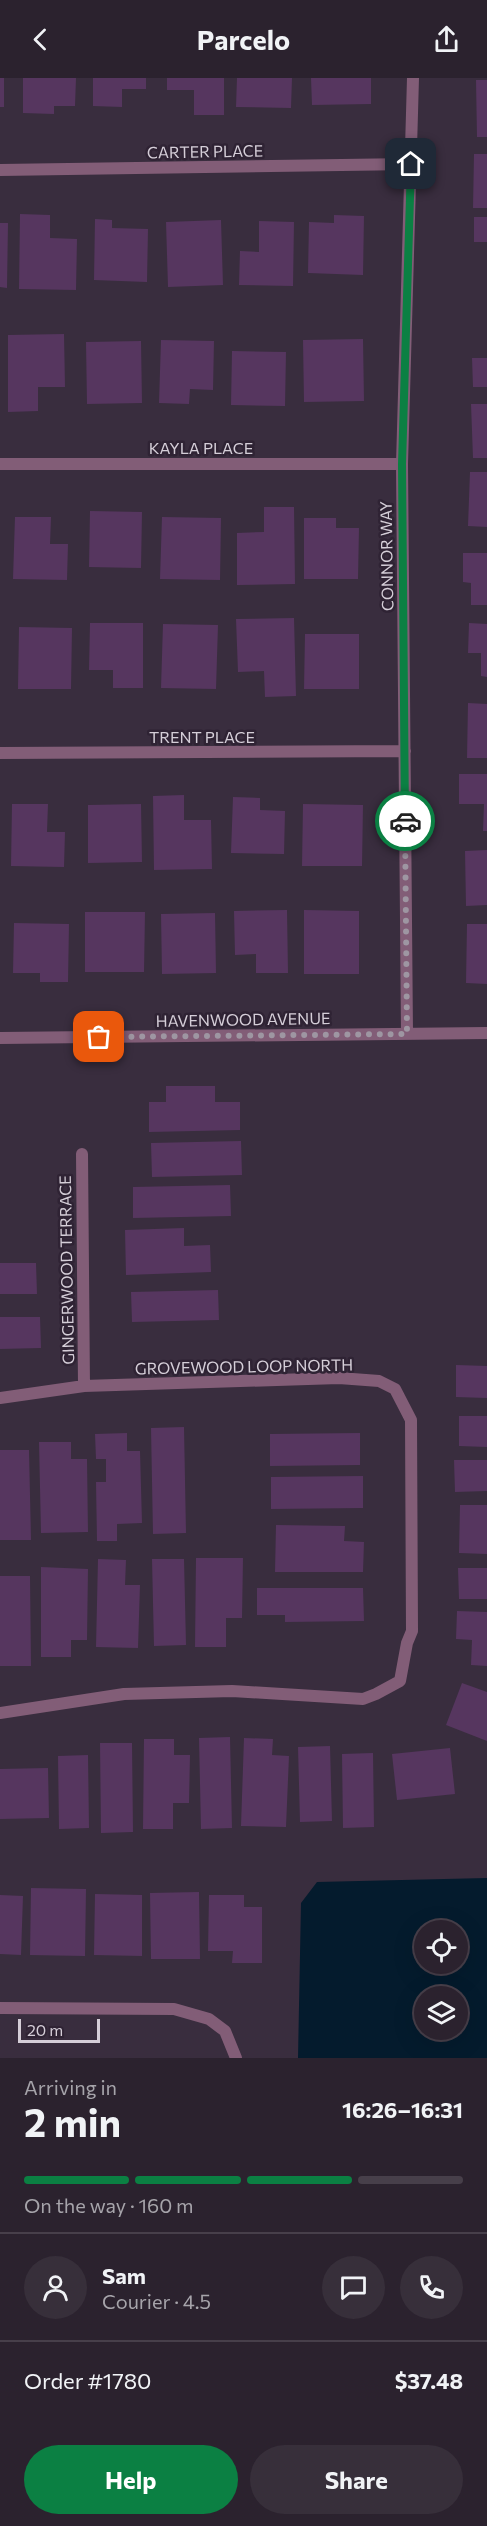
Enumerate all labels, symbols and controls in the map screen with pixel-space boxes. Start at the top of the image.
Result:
icon: back [24,23,57,56]
text: Parcelo [197,23,290,56]
icon: share [430,23,463,56]
pin [385,138,436,189]
street label: CARTER PLACE [147,140,263,162]
icon: home [394,147,427,180]
street label: KAYLA PLACE [149,438,253,457]
street label: CONNOR WAY [376,500,396,611]
street label: TRENT PLACE [149,727,255,746]
courier [375,791,435,851]
icon: car [389,805,422,838]
street label: HAVENWOOD AVENUE [155,1008,331,1030]
pin [73,1011,124,1062]
icon: bag [82,1020,115,1053]
street label: GINGERWOOD TERRACE [55,1175,77,1365]
street label: GROVEWOOD LOOP NORTH [135,1355,353,1377]
map controls [414,1920,468,2040]
button: locate [414,1920,468,1974]
button: layers [414,1986,468,2040]
scale bar [18,2016,100,2044]
text: 20 m [27,2020,63,2039]
text: Arriving in [24,2075,117,2099]
text: 16:26–16:31 [342,2096,463,2123]
text: 2 min [24,2097,121,2145]
text: On the way · 160 m [24,2193,193,2217]
button: person [24,2256,87,2319]
button: chat [322,2256,385,2319]
button: phone [400,2256,463,2319]
text: Sam [102,2262,146,2289]
text: Courier · 4.5 [102,2289,211,2313]
text: Order #1780 [24,2367,151,2394]
text: $37.48 [395,2367,463,2394]
button: Help [24,2445,238,2514]
button: Share [250,2445,463,2514]

